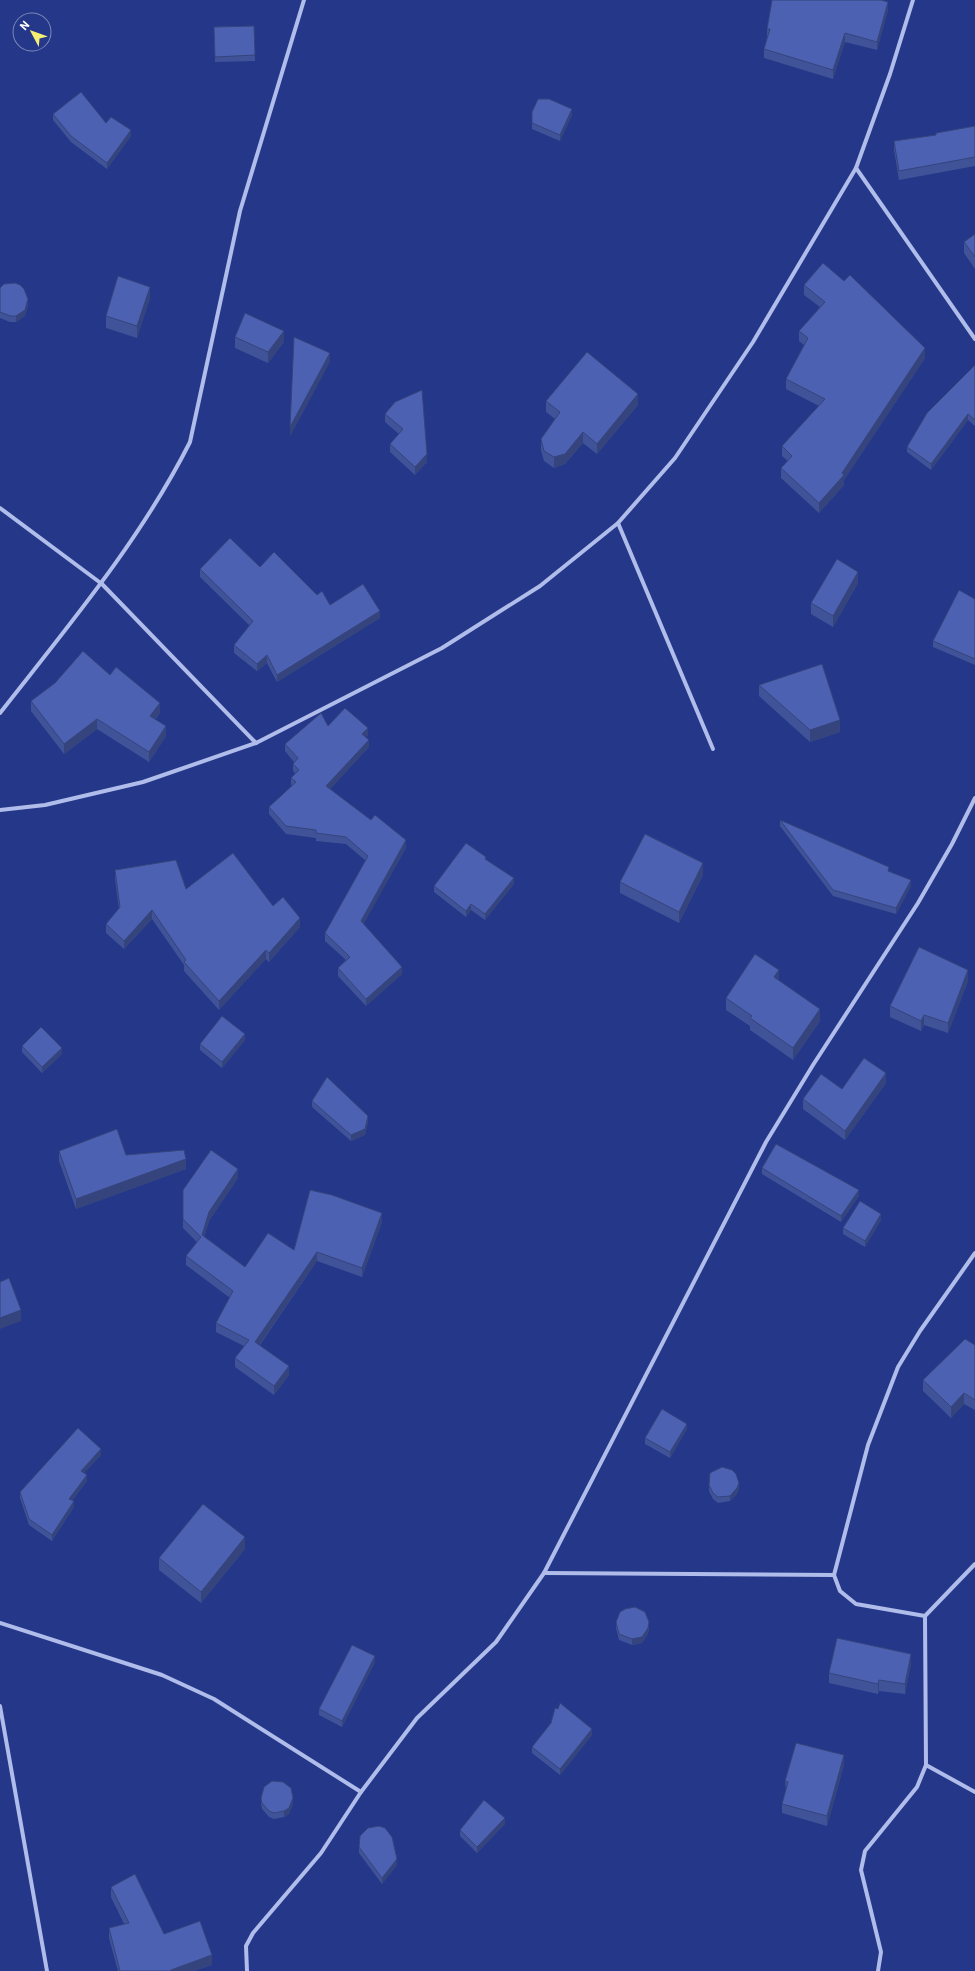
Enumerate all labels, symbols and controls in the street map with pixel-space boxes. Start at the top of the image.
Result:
north arrow [12,12,52,52]
text: N [17,18,32,33]

